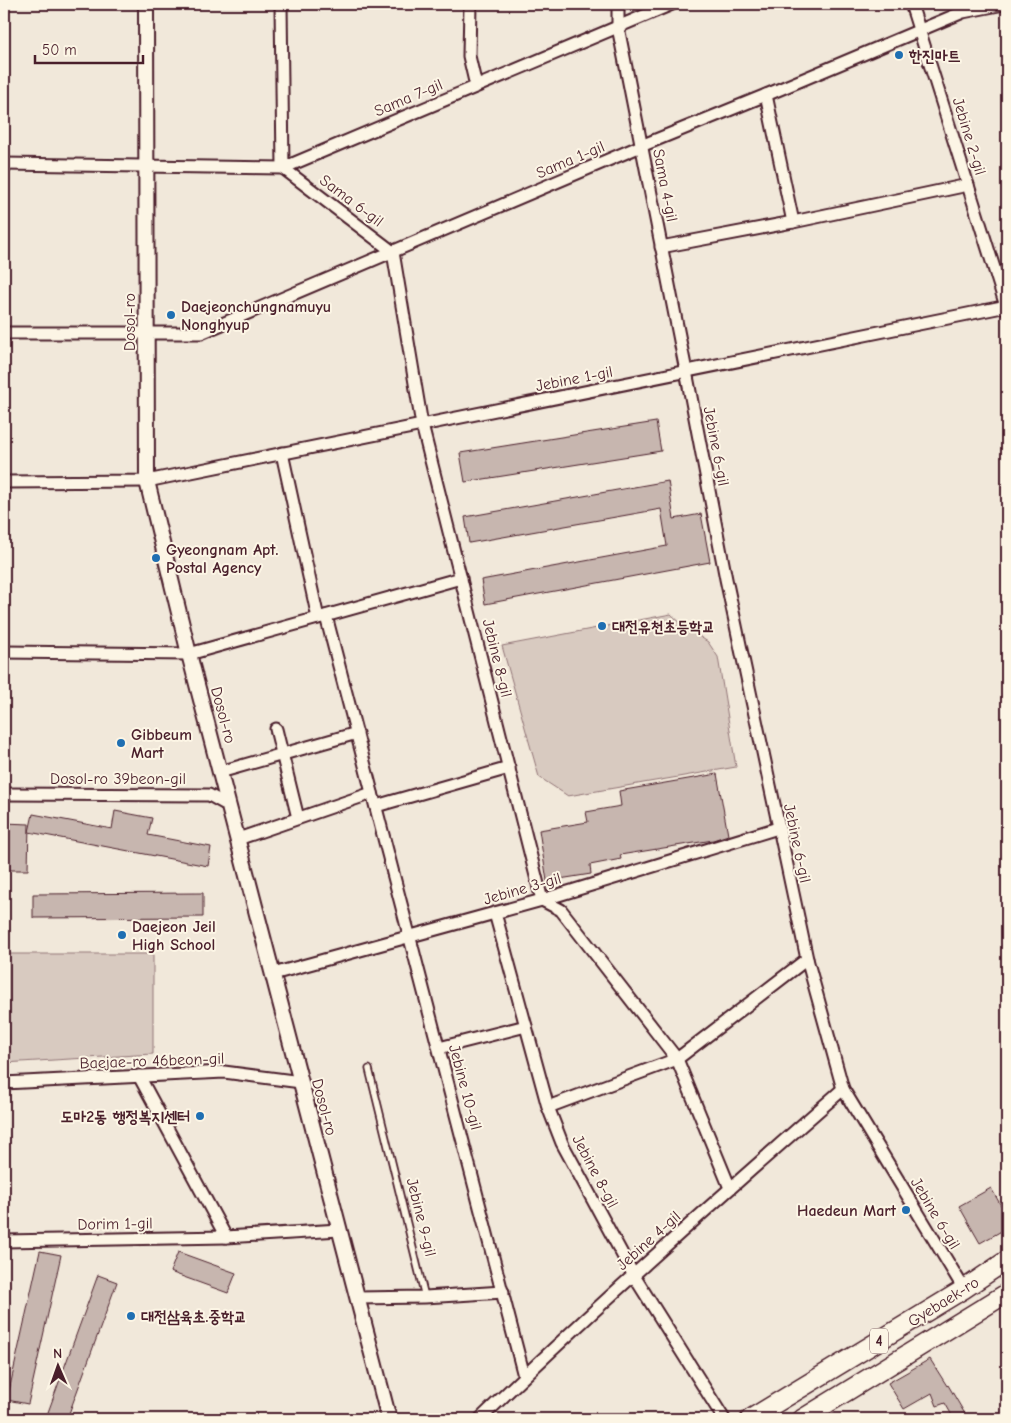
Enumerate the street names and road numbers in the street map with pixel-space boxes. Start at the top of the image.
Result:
street label: Sama 7-gil [372,76,445,120]
street label: Jebine 2-gil [949,95,989,177]
street label: Sama 1-gil [534,138,607,182]
street label: Sama 4-gil [649,147,681,223]
street label: Sama 6-gil [316,171,387,230]
street label: Dosol-ro [121,293,139,351]
street label: Jebine 1-gil [534,363,614,395]
street label: Jebine 6-gil [700,405,733,487]
street label: Jebine 8-gil [479,617,515,699]
street label: Dosol-ro [207,685,239,746]
street label: Dosol-ro 39beon-gil [50,770,186,788]
street label: Jebine 6-gil [780,802,814,884]
street label: Jebine 3-gil [481,869,563,909]
street label: Jebine 10-gil [445,1042,485,1132]
street label: Baejae-ro 46beon-gil [79,1049,225,1073]
street label: Dosol-ro [308,1077,340,1138]
street label: Jebine 8-gil [568,1132,622,1211]
street label: Jebine 6-gil [907,1174,964,1253]
street label: Jebine 9-gil [403,1176,439,1258]
street label: Jebine 4-gil [613,1207,684,1274]
street label: Dorim 1-gil [77,1214,153,1234]
street label: Gyebaek-ro [905,1273,982,1331]
road number: 4 [870,1328,888,1354]

